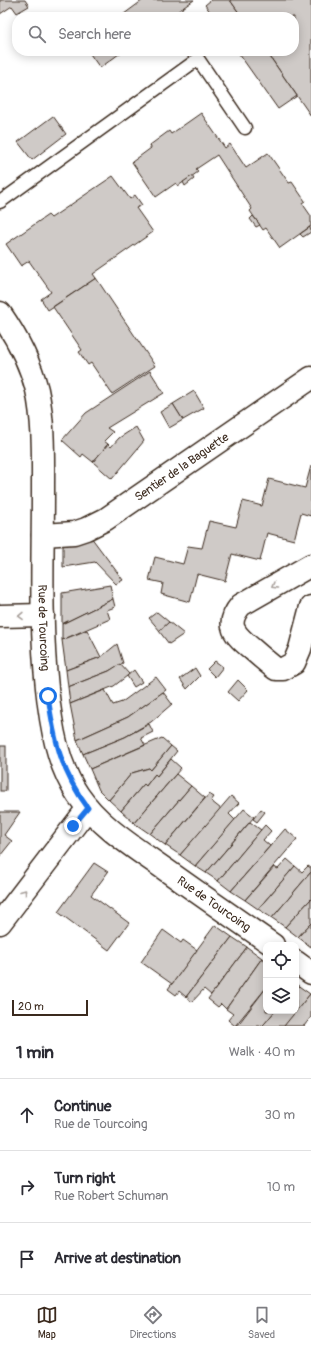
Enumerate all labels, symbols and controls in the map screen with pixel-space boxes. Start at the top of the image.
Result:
search box [12,12,299,56]
icon: search [26,23,48,45]
text: Search here [58,25,131,44]
street label: Sentier de la Baguette [132,430,232,505]
one-way arrow [271,582,278,589]
street label: Rue de Tourcoing [34,585,52,672]
one-way arrow [18,612,24,620]
route start [39,687,57,705]
route end [64,817,82,835]
street label: Rue de Tourcoing [174,873,253,935]
one-way arrow [19,890,26,897]
map controls [263,942,299,1014]
button: locate [263,942,299,978]
button: layers [263,978,299,1014]
scale bar [12,998,88,1017]
text: 20 m [18,1000,44,1013]
text: 1 min [16,1042,54,1063]
text: Walk · 40 m [229,1044,295,1060]
text: Continue [54,1097,112,1116]
icon: ahead [16,1104,38,1126]
text: 30 m [265,1107,295,1123]
text: Rue de Tourcoing [54,1116,147,1132]
text: Turn right [54,1169,115,1188]
icon: right [16,1176,38,1198]
text: 10 m [267,1179,295,1195]
text: Rue Robert Schuman [54,1188,168,1204]
icon: arrive [16,1248,38,1270]
text: Arrive at destination [54,1249,181,1268]
tab: Map [36,1304,58,1341]
tab: Directions [130,1304,176,1341]
tab: Saved [248,1304,275,1341]

